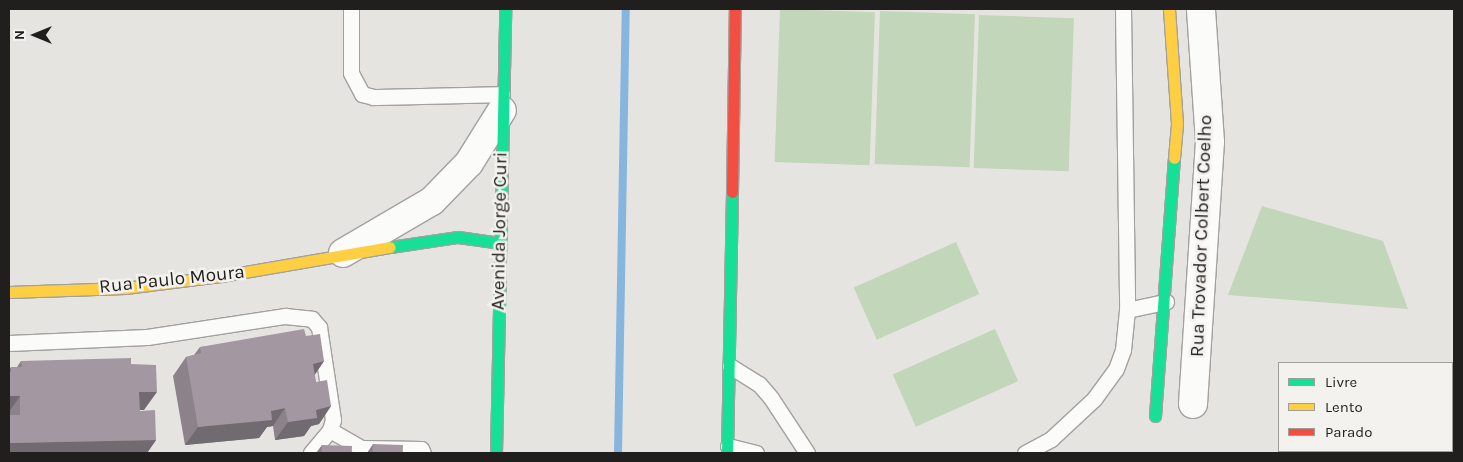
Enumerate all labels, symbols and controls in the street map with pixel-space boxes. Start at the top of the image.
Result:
north arrow [10,10,60,60]
text: N [11,30,28,40]
street label: Rua Trovador Colbert Coelho [1186,114,1218,358]
street label: Avenida Jorge Curi [487,152,513,310]
street label: Rua Paulo Moura [98,261,246,299]
legend [1278,362,1453,452]
text: Livre [1325,373,1357,391]
text: Lento [1325,398,1363,416]
text: Parado [1325,423,1372,441]

